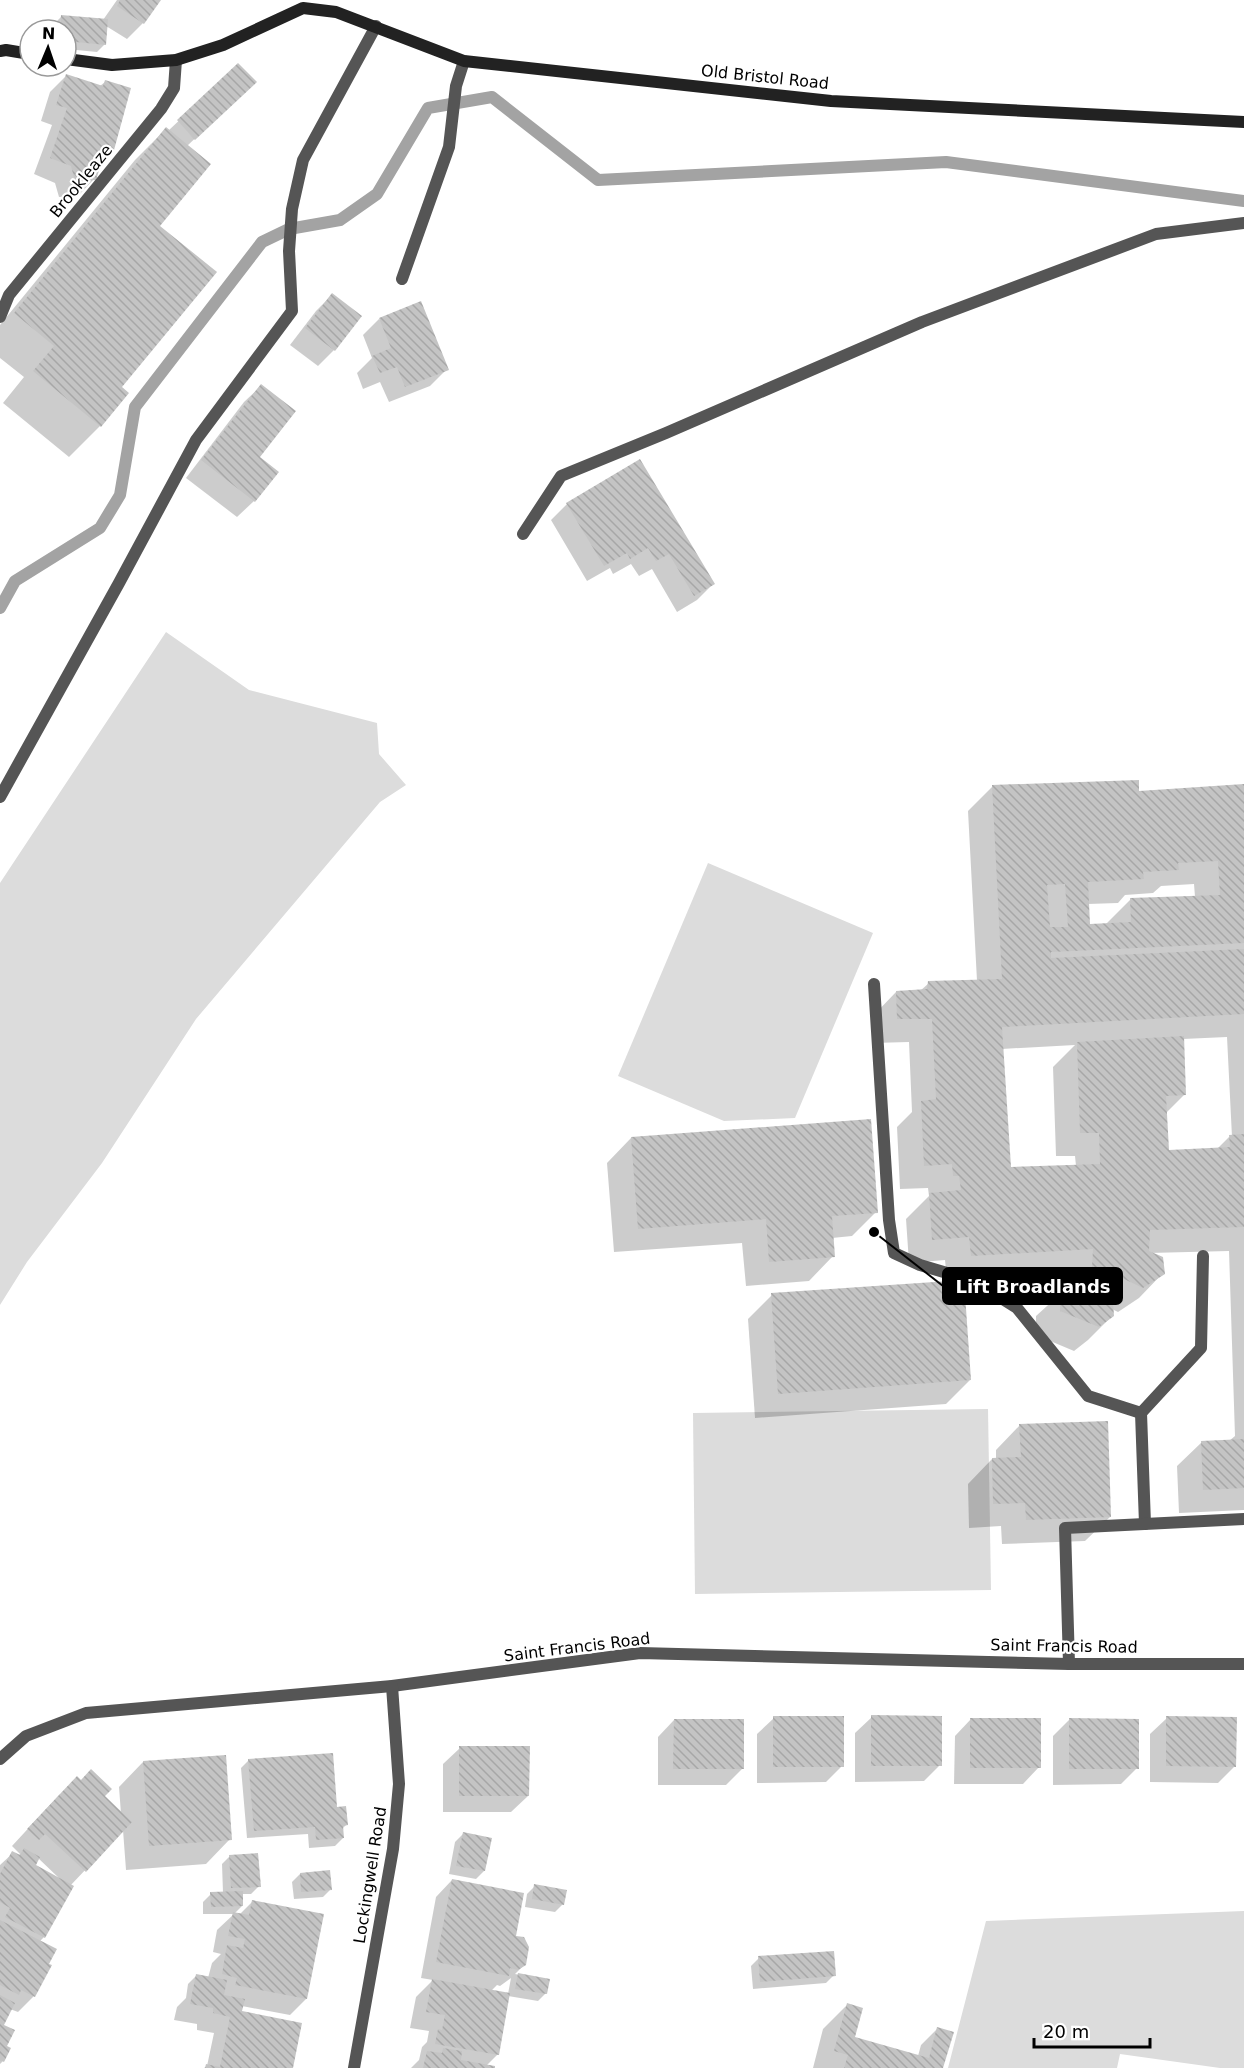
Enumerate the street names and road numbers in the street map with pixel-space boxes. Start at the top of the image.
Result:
street label: Old Bristol Road [700,61,830,93]
street label: Brookleaze [46,141,116,221]
street label: Saint Francis Road [503,1629,651,1665]
street label: Saint Francis Road [990,1635,1138,1657]
street label: Lockingwell Road [350,1805,390,1945]

